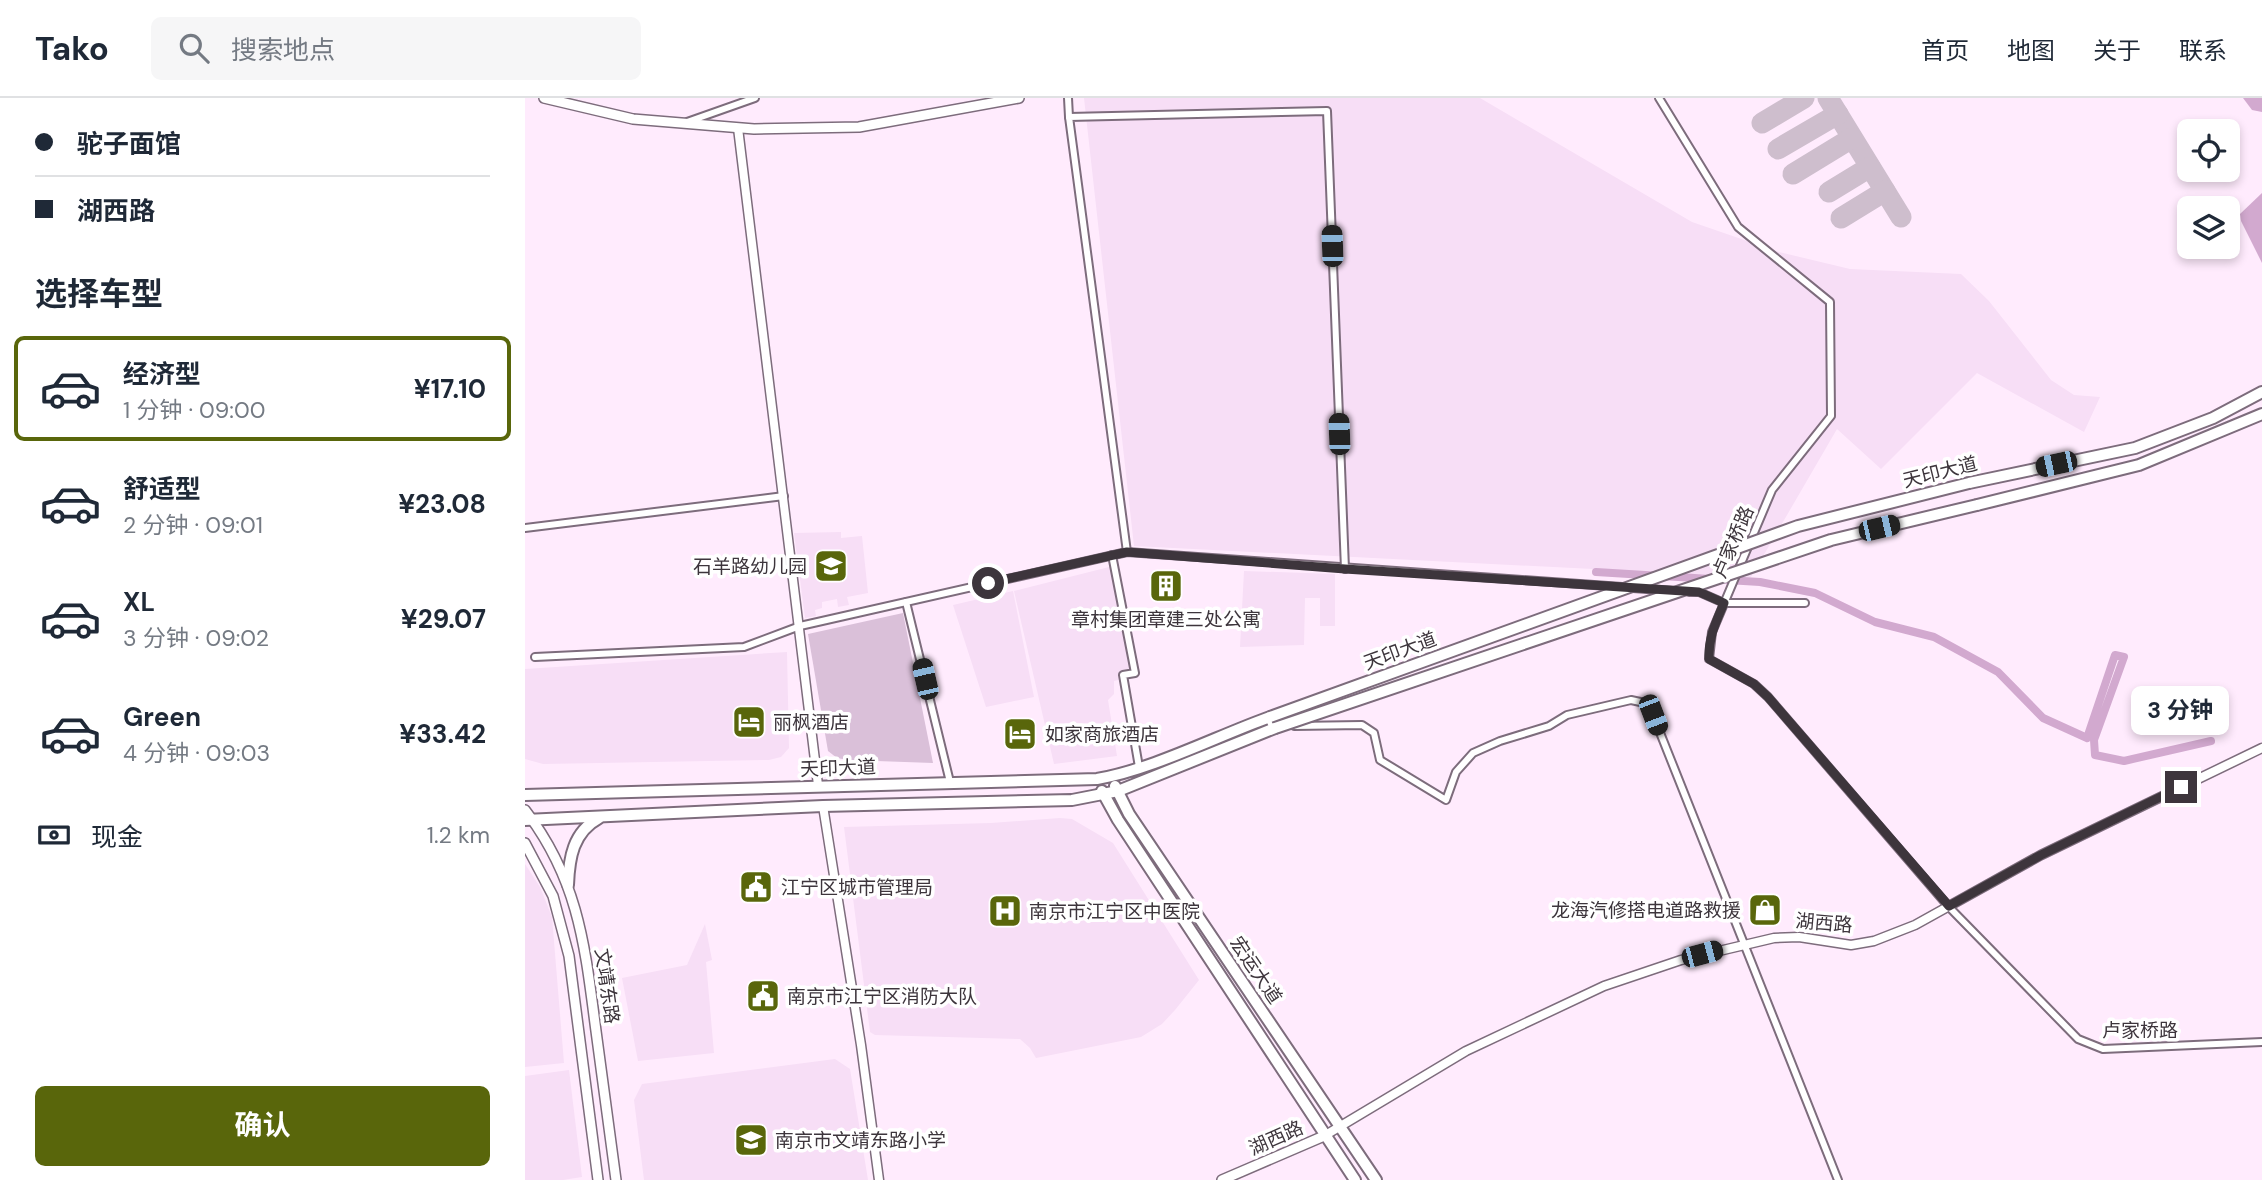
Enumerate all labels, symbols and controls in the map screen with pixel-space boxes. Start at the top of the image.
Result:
search box [151,17,641,80]
text: Tako [35,27,109,70]
icon: search [175,29,213,67]
text: 搜索地点 [231,33,335,67]
text: 首页 [1921,35,1969,66]
text: 地图 [2007,35,2055,66]
text: 关于 [2093,35,2141,66]
text: 联系 [2179,35,2227,66]
map controls [2177,119,2240,259]
button: locate [2177,119,2240,182]
text: 驼子面馆 [77,127,181,161]
text: 湖西路 [77,194,155,228]
button: layers [2177,196,2240,259]
car [1321,225,1344,267]
text: 选择车型 [35,273,163,315]
icon: car [39,357,102,420]
text: 经济型 [123,357,201,391]
text: ¥17.10 [414,372,486,406]
text: 1 分钟 · 09:00 [123,395,265,425]
car [1328,413,1351,455]
car [2034,449,2079,479]
street label: 天印大道 [1900,451,1980,493]
icon: car [39,472,102,535]
text: 舒适型 [123,472,201,506]
text: ¥23.08 [398,487,486,521]
street label: 卢家桥路 [1707,502,1759,582]
text: 2 分钟 · 09:01 [123,510,263,540]
car [1857,513,1902,543]
school or university icon: 石羊路幼儿园 [812,547,850,585]
place label: 石羊路幼儿园 [693,554,807,579]
route start [972,567,1004,599]
building icon: 章村集团章建三处公寓 [1147,567,1185,605]
text: XL [123,585,155,619]
icon: car [39,587,102,650]
text: ¥29.07 [401,602,486,636]
place label: 章村集团章建三处公寓 [1071,607,1261,632]
text: 3 分钟 · 09:02 [123,623,269,653]
street label: 天印大道 [1360,626,1440,676]
car [911,656,940,702]
callout: 3 分钟 [2132,686,2230,734]
car [1636,692,1671,738]
text: 3 分钟 [2147,695,2213,725]
text: Green [123,700,201,734]
icon: car [39,702,102,765]
hotel icon: 丽枫酒店 [730,703,768,741]
place label: 丽枫酒店 [773,710,849,735]
hotel icon: 如家商旅酒店 [1001,715,1039,753]
text: ¥33.42 [399,717,486,751]
place label: 如家商旅酒店 [1045,722,1159,747]
text: 4 分钟 · 09:03 [123,738,270,768]
street label: 天印大道 [800,754,876,782]
route end [2165,771,2197,803]
icon: cash [35,816,73,854]
text: 现金 [91,820,143,854]
text: 1.2 km [427,820,490,850]
public building icon: 江宁区城市管理局 [737,868,775,906]
place label: 江宁区城市管理局 [781,875,933,900]
shop icon: 龙海汽修搭电道路救援 [1746,891,1784,929]
hospital icon: 南京市江宁区中医院 [986,892,1024,930]
place label: 龙海汽修搭电道路救援 [1551,898,1741,923]
place label: 南京市江宁区中医院 [1029,899,1200,924]
street label: 湖西路 [1795,908,1853,938]
street label: 宏运大道 [1224,932,1288,1008]
car [1679,938,1726,970]
street label: 文靖东路 [589,947,625,1025]
public building icon: 南京市江宁区消防大队 [744,977,782,1015]
place label: 南京市江宁区消防大队 [787,984,977,1009]
street label: 卢家桥路 [2102,1018,2178,1043]
button: 确认 [35,1086,490,1166]
street label: 湖西路 [1245,1115,1307,1161]
school or university icon: 南京市文靖东路小学 [732,1121,770,1159]
place label: 南京市文靖东路小学 [775,1128,946,1153]

